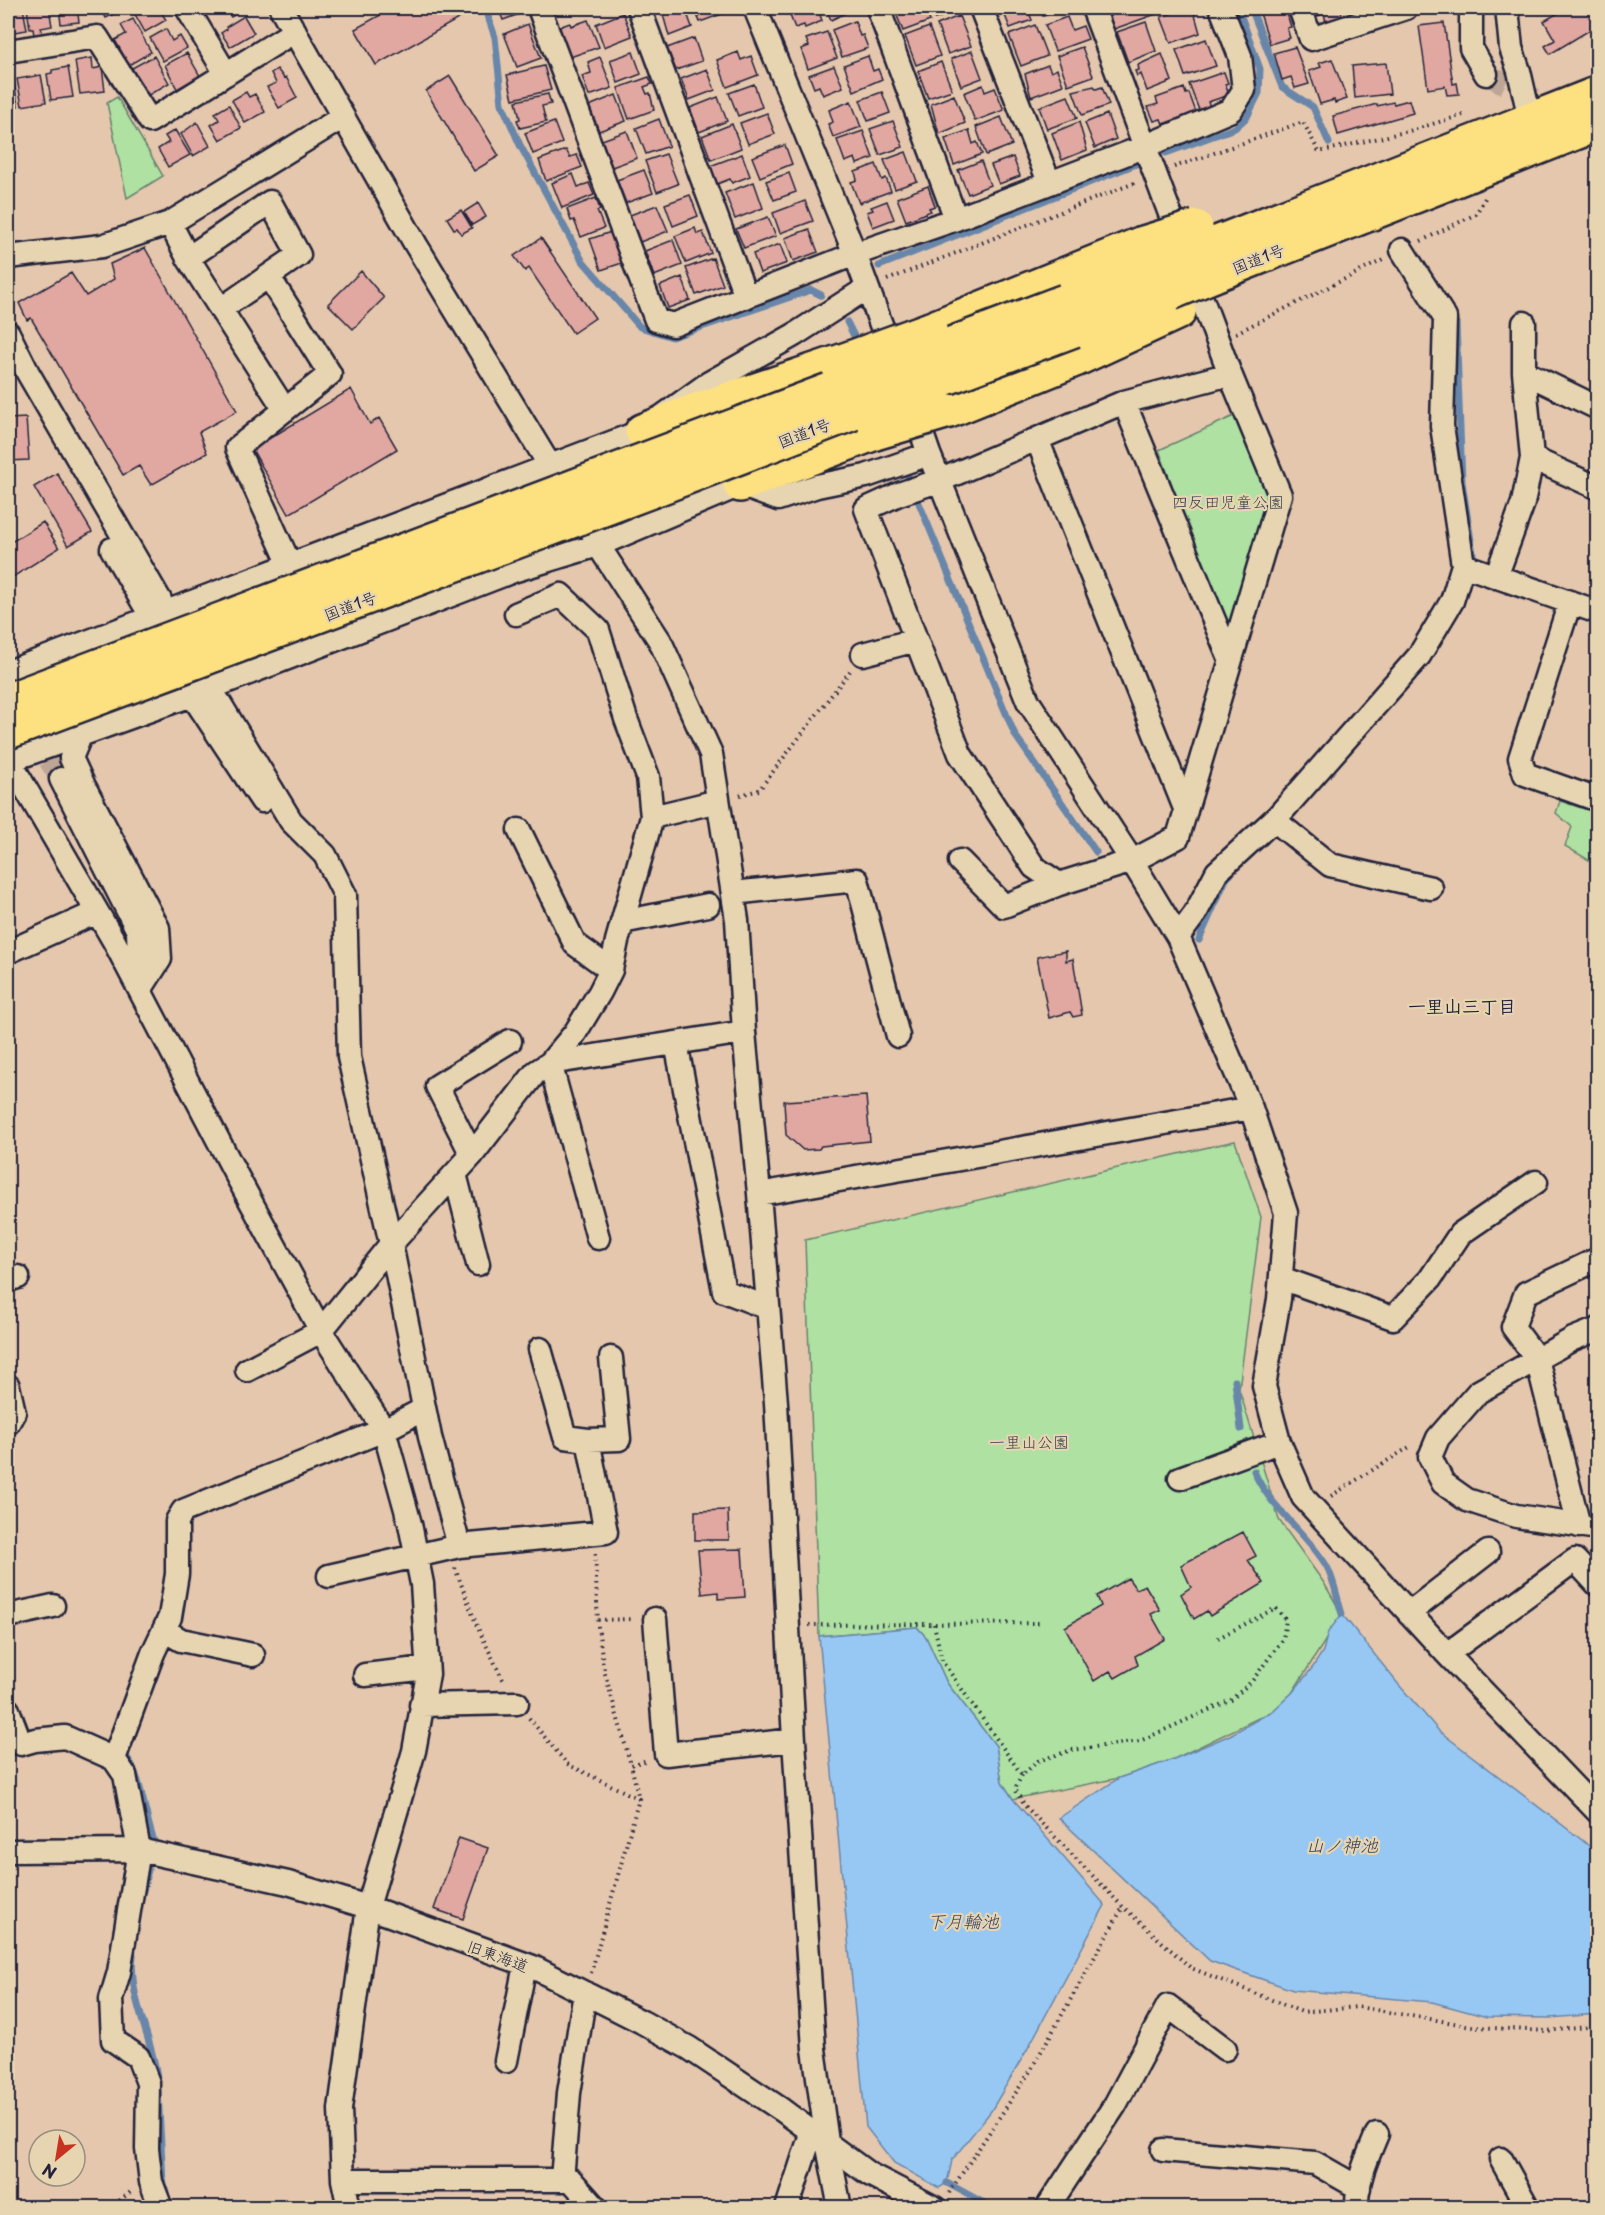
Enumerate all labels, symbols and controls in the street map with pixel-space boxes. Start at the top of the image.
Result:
street label: 国道1号 [1228,237,1288,279]
street label: 国道1号 [774,411,834,453]
park label: 四反田児童公園 [1172,489,1284,513]
street label: 国道1号 [320,584,380,626]
district label: 一里山三丁目 [1408,992,1516,1019]
park label: 一里山公園 [989,1429,1069,1453]
water label: 山ノ神池 [1306,1831,1379,1858]
water label: 下月輪池 [927,1907,1000,1934]
street label: 旧東海道 [464,1933,532,1977]
north arrow [27,2128,87,2188]
text: N [38,2158,60,2185]

